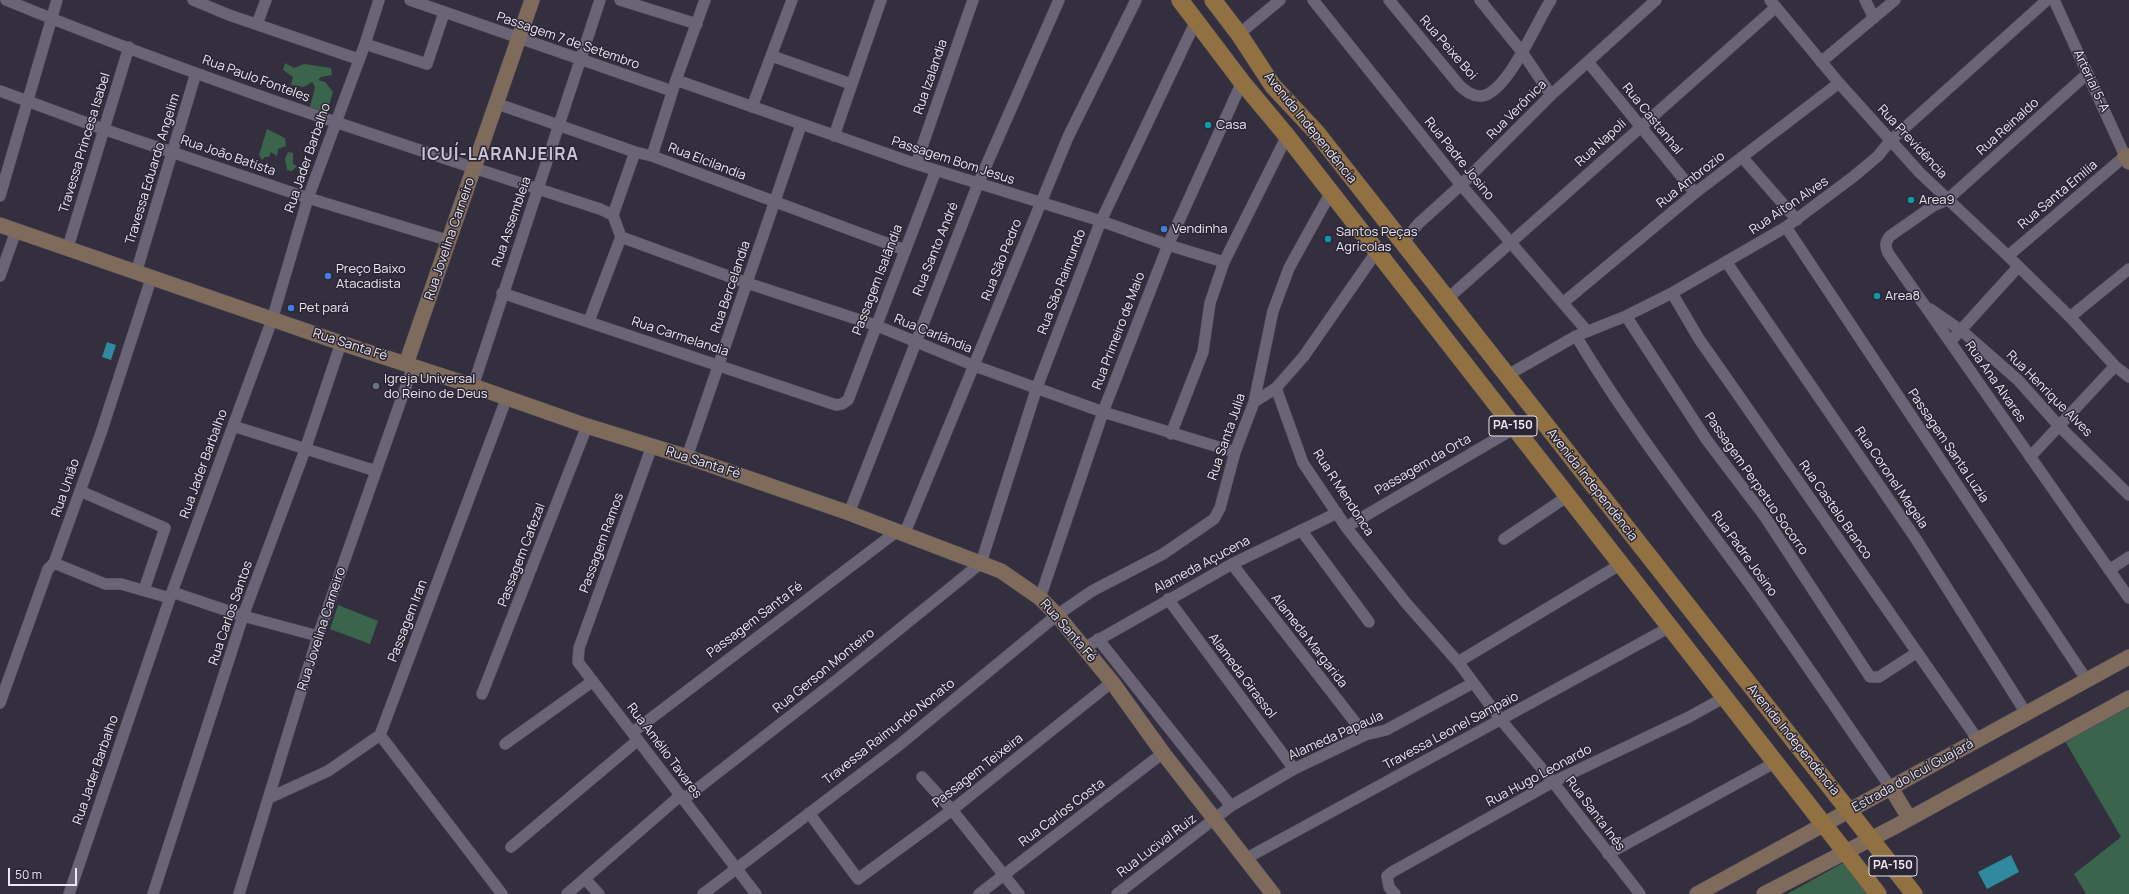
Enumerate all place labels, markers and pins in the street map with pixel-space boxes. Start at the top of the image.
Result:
place label: Casa [1216,117,1247,133]
marker: Casa [1203,120,1213,130]
place label: Area9 [1919,192,1955,208]
marker: Area9 [1906,195,1916,205]
place label: Vendinha [1172,221,1228,237]
marker: Vendinha [1159,224,1169,234]
place label: Santos Peças Agrícolas [1336,224,1418,255]
marker: Santos Peças Agrícolas [1323,234,1333,244]
place label: Preço Baixo Atacadista [336,261,406,292]
marker: Preço Baixo Atacadista [323,271,333,281]
place label: Area8 [1885,288,1920,304]
marker: Area8 [1872,291,1882,301]
place label: Pet pará [299,300,349,316]
marker: Pet pará [286,303,296,313]
place label: Igreja Universal do Reino de Deus [384,371,488,402]
marker: Igreja Universal do Reino de Deus [371,381,381,391]

